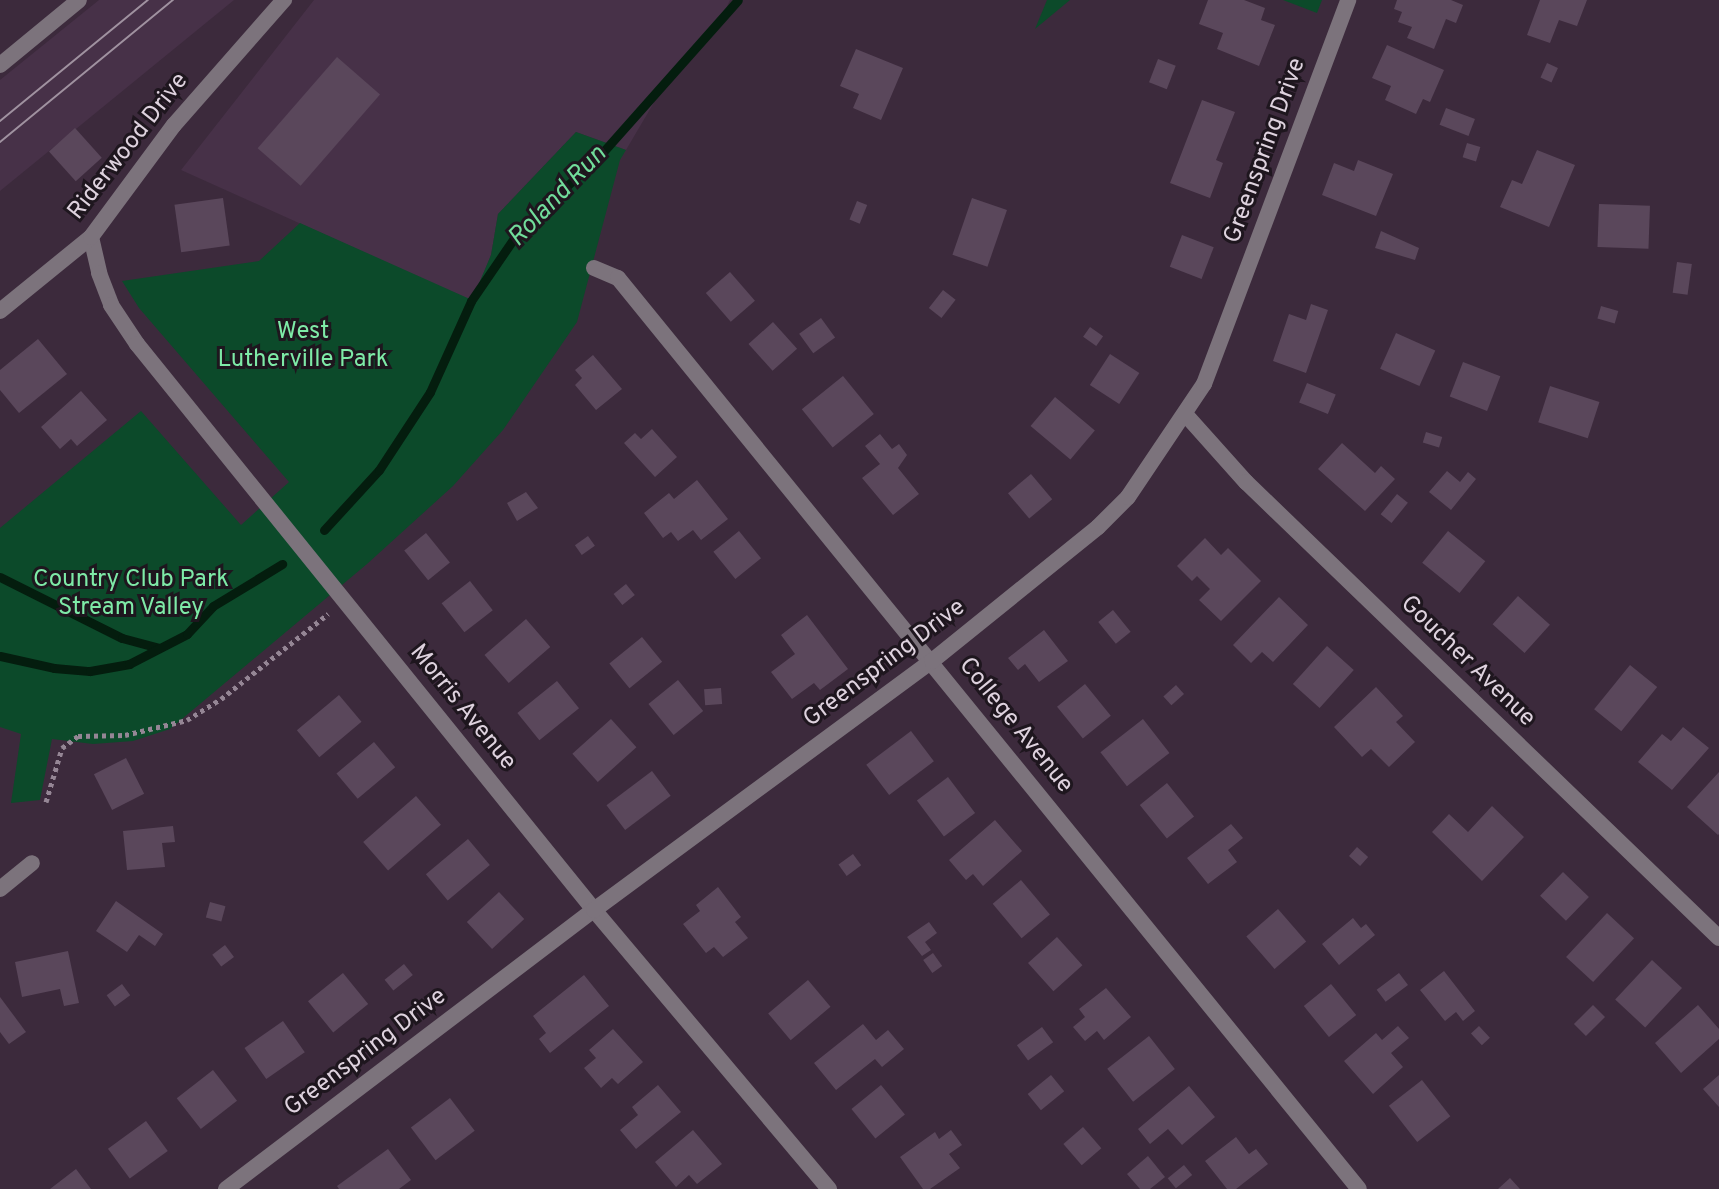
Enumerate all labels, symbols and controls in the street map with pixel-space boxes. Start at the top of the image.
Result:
street label: Greenspring Drive [1219,54,1313,248]
street label: Riderwood Drive [63,68,195,226]
water label: Roland Run [502,140,614,254]
park label: West Lutherville Park [217,319,389,375]
park label: Country Club Park Stream Valley [33,567,229,623]
street label: Goucher Avenue [1393,590,1541,734]
street label: Greenspring Drive [798,594,972,734]
street label: Morris Avenue [402,639,522,777]
street label: College Avenue [951,652,1079,800]
street label: Greenspring Drive [279,983,453,1123]

